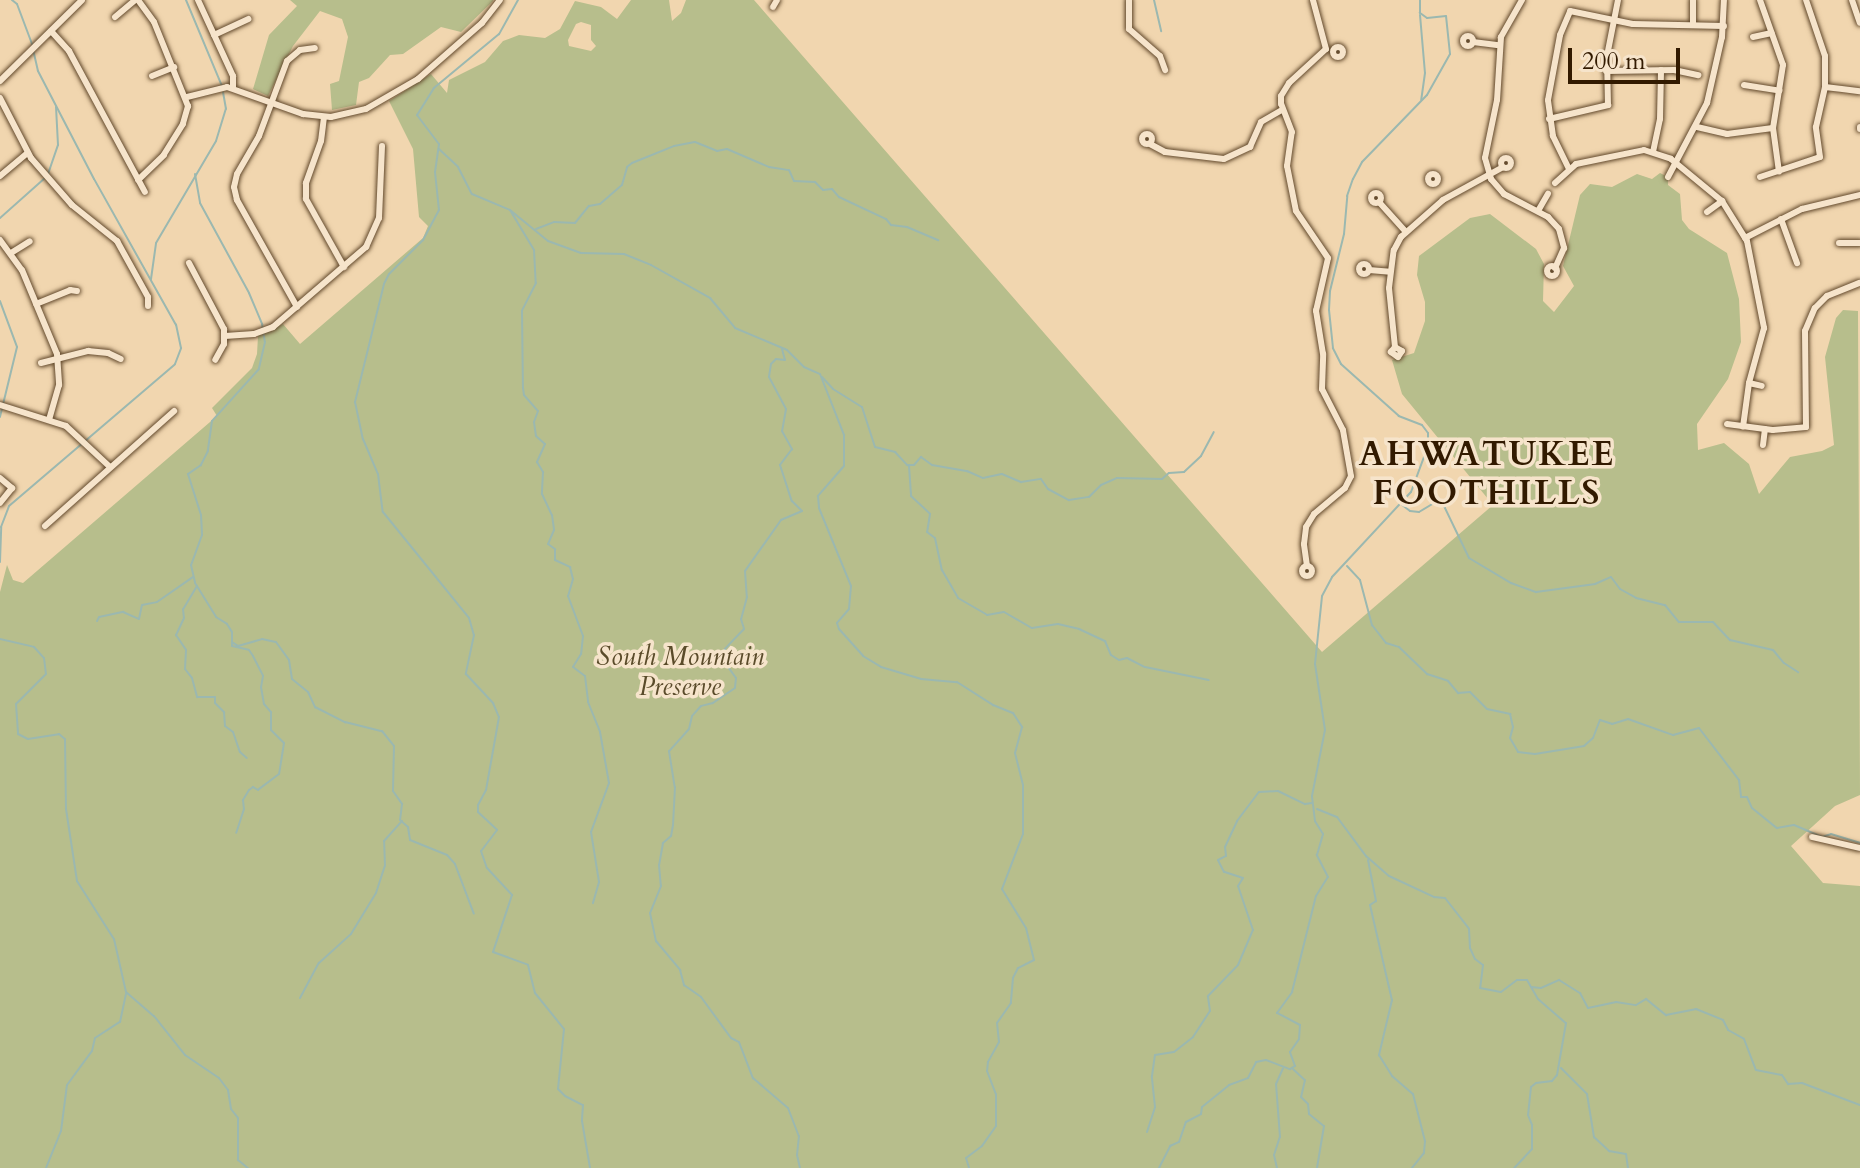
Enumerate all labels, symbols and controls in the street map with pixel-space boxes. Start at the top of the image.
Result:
scale bar [1572,32,1684,82]
text: 200 m [1582,45,1646,78]
district label: AHWATUKEE FOOTHILLS [1359,434,1615,514]
park label: South Mountain Preserve [596,641,764,702]

